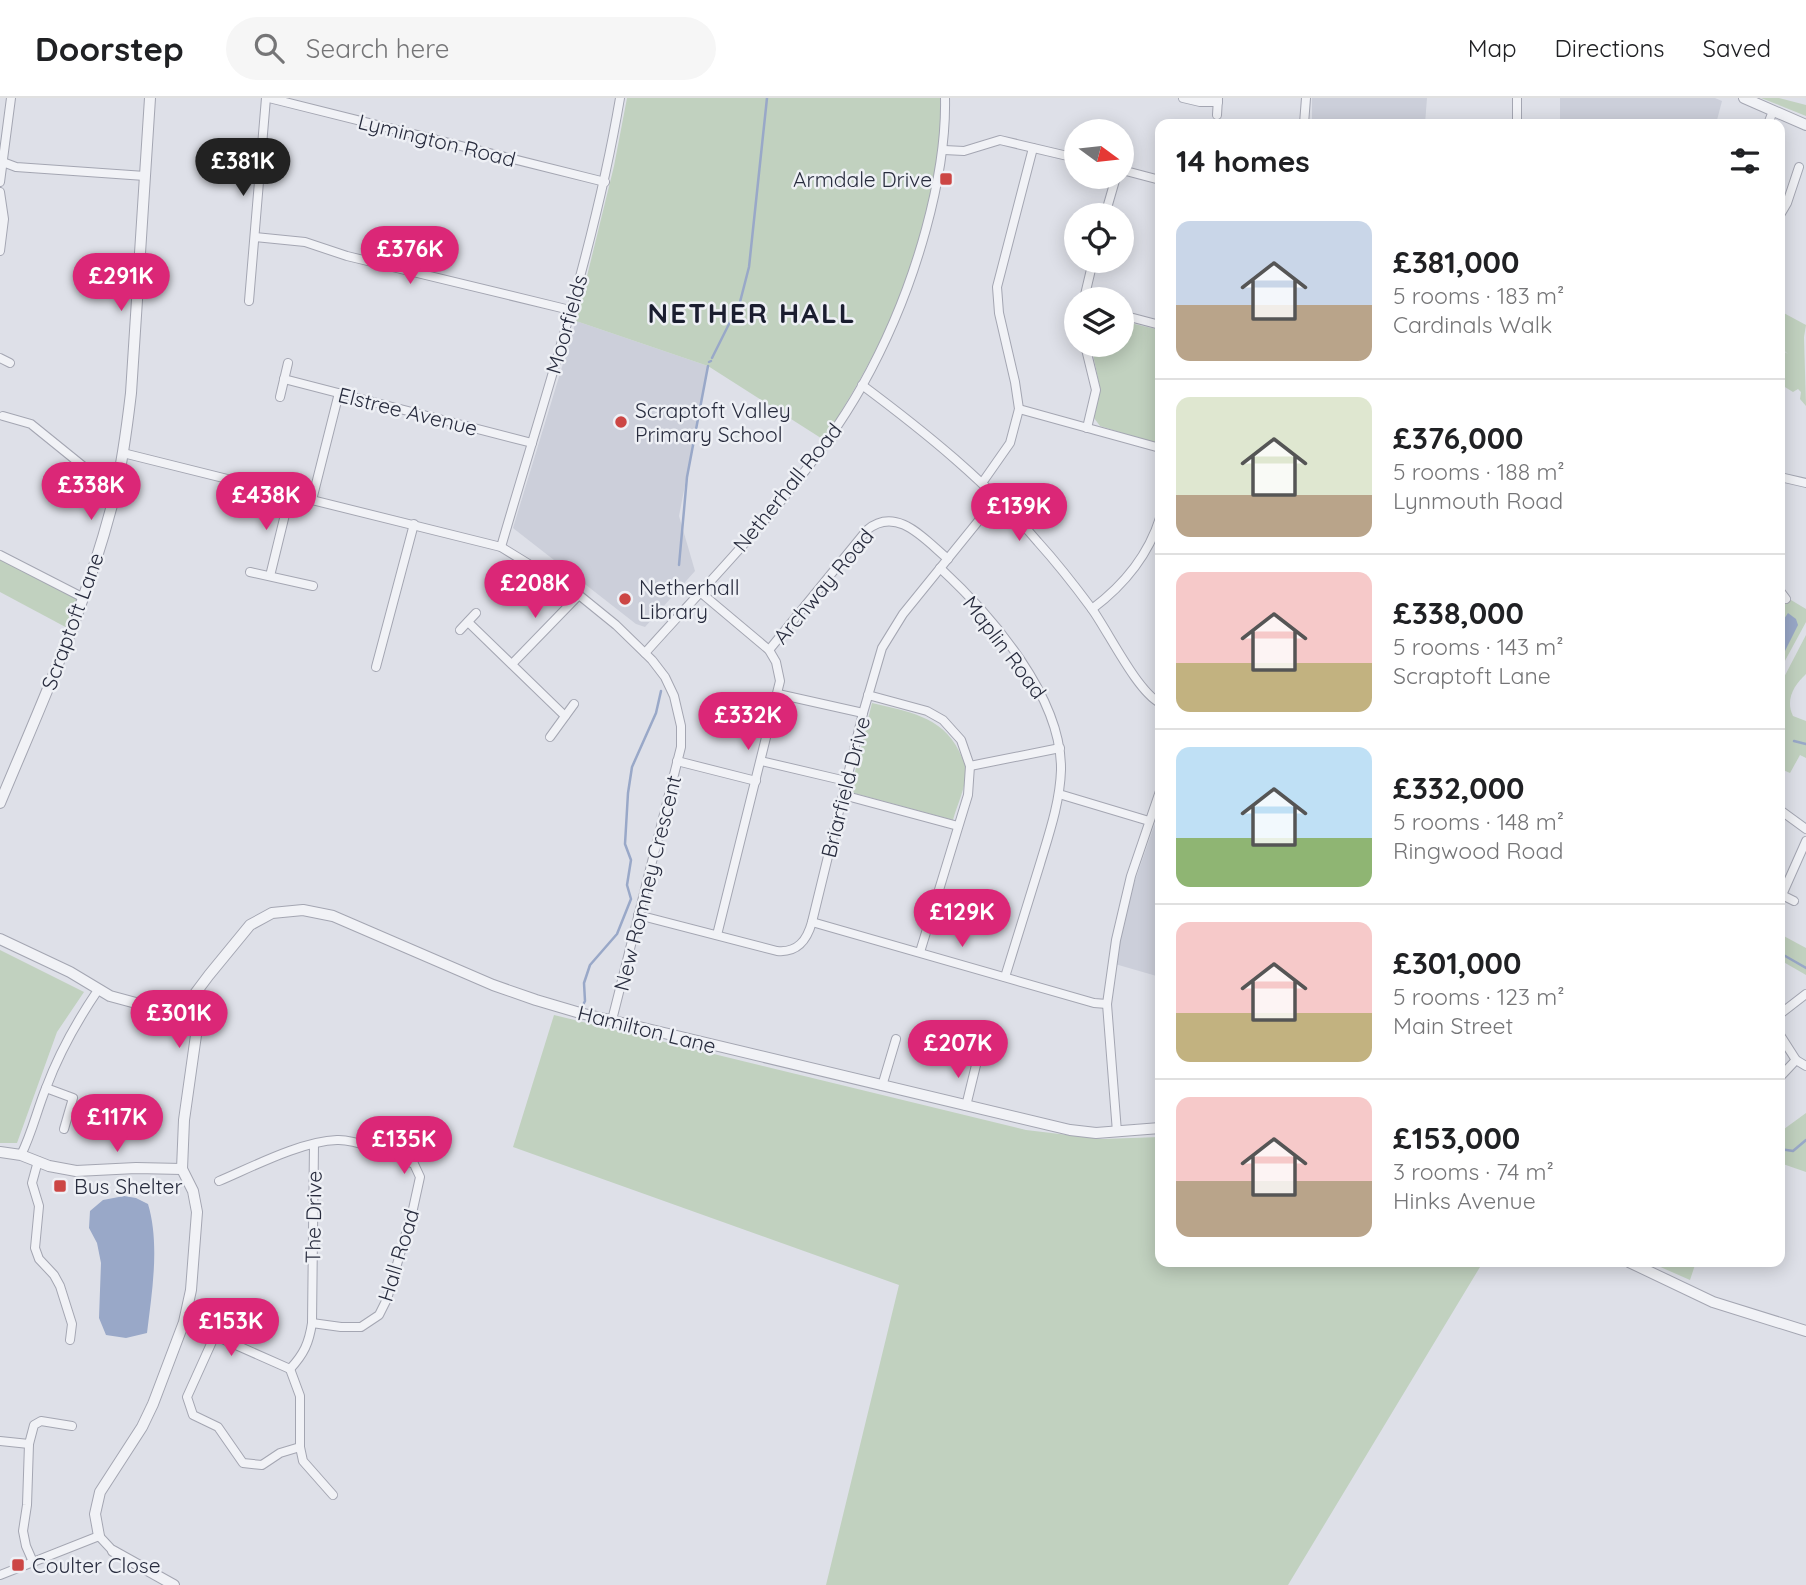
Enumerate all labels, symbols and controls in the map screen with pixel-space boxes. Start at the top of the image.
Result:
search box [226,17,716,80]
text: Doorstep [35,28,184,69]
icon: search [250,29,288,67]
text: Search here [306,32,449,65]
text: Map [1468,33,1517,63]
text: Directions [1555,33,1665,63]
text: Saved [1703,33,1771,63]
street label: Lymington Road [356,108,518,172]
north arrow [1064,119,1134,189]
map controls [1064,119,1134,357]
pin: £381K [194,139,292,198]
text: 14 homes [1176,142,1310,180]
icon: filters [1726,142,1764,180]
text: £381K [211,146,275,175]
place label: Armdale Drive [793,166,932,192]
marker: Armdale Drive [938,171,954,187]
button: locate [1064,203,1134,273]
pin: £376K [361,226,459,286]
text: £376K [377,234,443,263]
text: £381,000 [1393,243,1519,281]
icon: home [1232,249,1316,333]
pin: £291K [72,254,170,313]
text: £291K [89,261,153,290]
street label: Moorfields [539,271,593,377]
text: 5 rooms · 183 m² [1393,281,1564,310]
button: layers [1064,287,1134,357]
district label: NETHER HALL [648,295,856,330]
text: Cardinals Walk [1393,310,1552,339]
street label: Elstree Avenue [336,381,480,441]
place label: Scraptoft Valley Primary School [635,397,791,447]
marker: Scraptoft Valley Primary School [613,414,629,430]
street label: Netherhall Road [727,417,847,557]
text: £376,000 [1393,419,1524,457]
icon: home [1232,425,1316,509]
text: 5 rooms · 188 m² [1393,457,1565,486]
pin: £338K [42,462,140,522]
text: £338K [58,470,124,499]
pin: £438K [217,472,315,532]
text: £438K [232,480,300,509]
pin: £139K [970,484,1068,543]
text: Lynmouth Road [1393,486,1563,515]
text: £139K [987,491,1051,520]
street label: Archway Road [767,523,879,649]
street label: Scraptoft Lane [35,549,109,693]
pin: £208K [486,560,584,620]
text: £208K [500,568,570,597]
place label: Netherhall Library [639,574,739,624]
street label: Maplin Road [958,590,1052,704]
marker: Netherhall Library [617,591,633,607]
text: £338,000 [1393,594,1524,632]
icon: home [1232,600,1316,684]
text: 5 rooms · 143 m² [1393,632,1564,661]
text: Scraptoft Lane [1393,661,1551,690]
pin: £332K [699,692,797,752]
text: £332K [714,700,782,729]
street label: Briarfield Drive [815,714,875,860]
text: £332,000 [1393,769,1525,807]
street label: New Romney Crescent [608,773,686,993]
icon: home [1232,775,1316,859]
text: 5 rooms · 148 m² [1393,807,1564,836]
text: Ringwood Road [1393,836,1563,865]
pin: £129K [913,890,1011,949]
text: £129K [930,897,994,926]
text: £301,000 [1393,944,1521,982]
icon: home [1232,950,1316,1034]
text: 5 rooms · 123 m² [1393,982,1565,1011]
pin: £301K [130,990,228,1050]
text: £301K [147,998,211,1027]
street label: Hamilton Lane [575,999,719,1059]
text: Main Street [1393,1011,1513,1040]
pin: £207K [909,1020,1007,1080]
text: £207K [924,1028,992,1057]
pin: £117K [68,1094,166,1154]
text: £117K [87,1102,147,1131]
pin: £135K [355,1116,453,1176]
text: £153,000 [1393,1119,1520,1157]
text: £135K [372,1124,436,1153]
icon: home [1232,1125,1316,1209]
text: 3 rooms · 74 m² [1393,1157,1554,1186]
street label: The Drive [299,1170,327,1264]
place label: Bus Shelter [74,1173,183,1199]
marker: Bus Shelter [52,1178,68,1194]
text: Hinks Avenue [1393,1186,1536,1215]
street label: Hall Road [372,1206,424,1304]
pin: £153K [182,1298,280,1358]
text: £153K [199,1306,263,1335]
place label: Coulter Close [32,1552,161,1578]
marker: Coulter Close [10,1557,26,1573]

